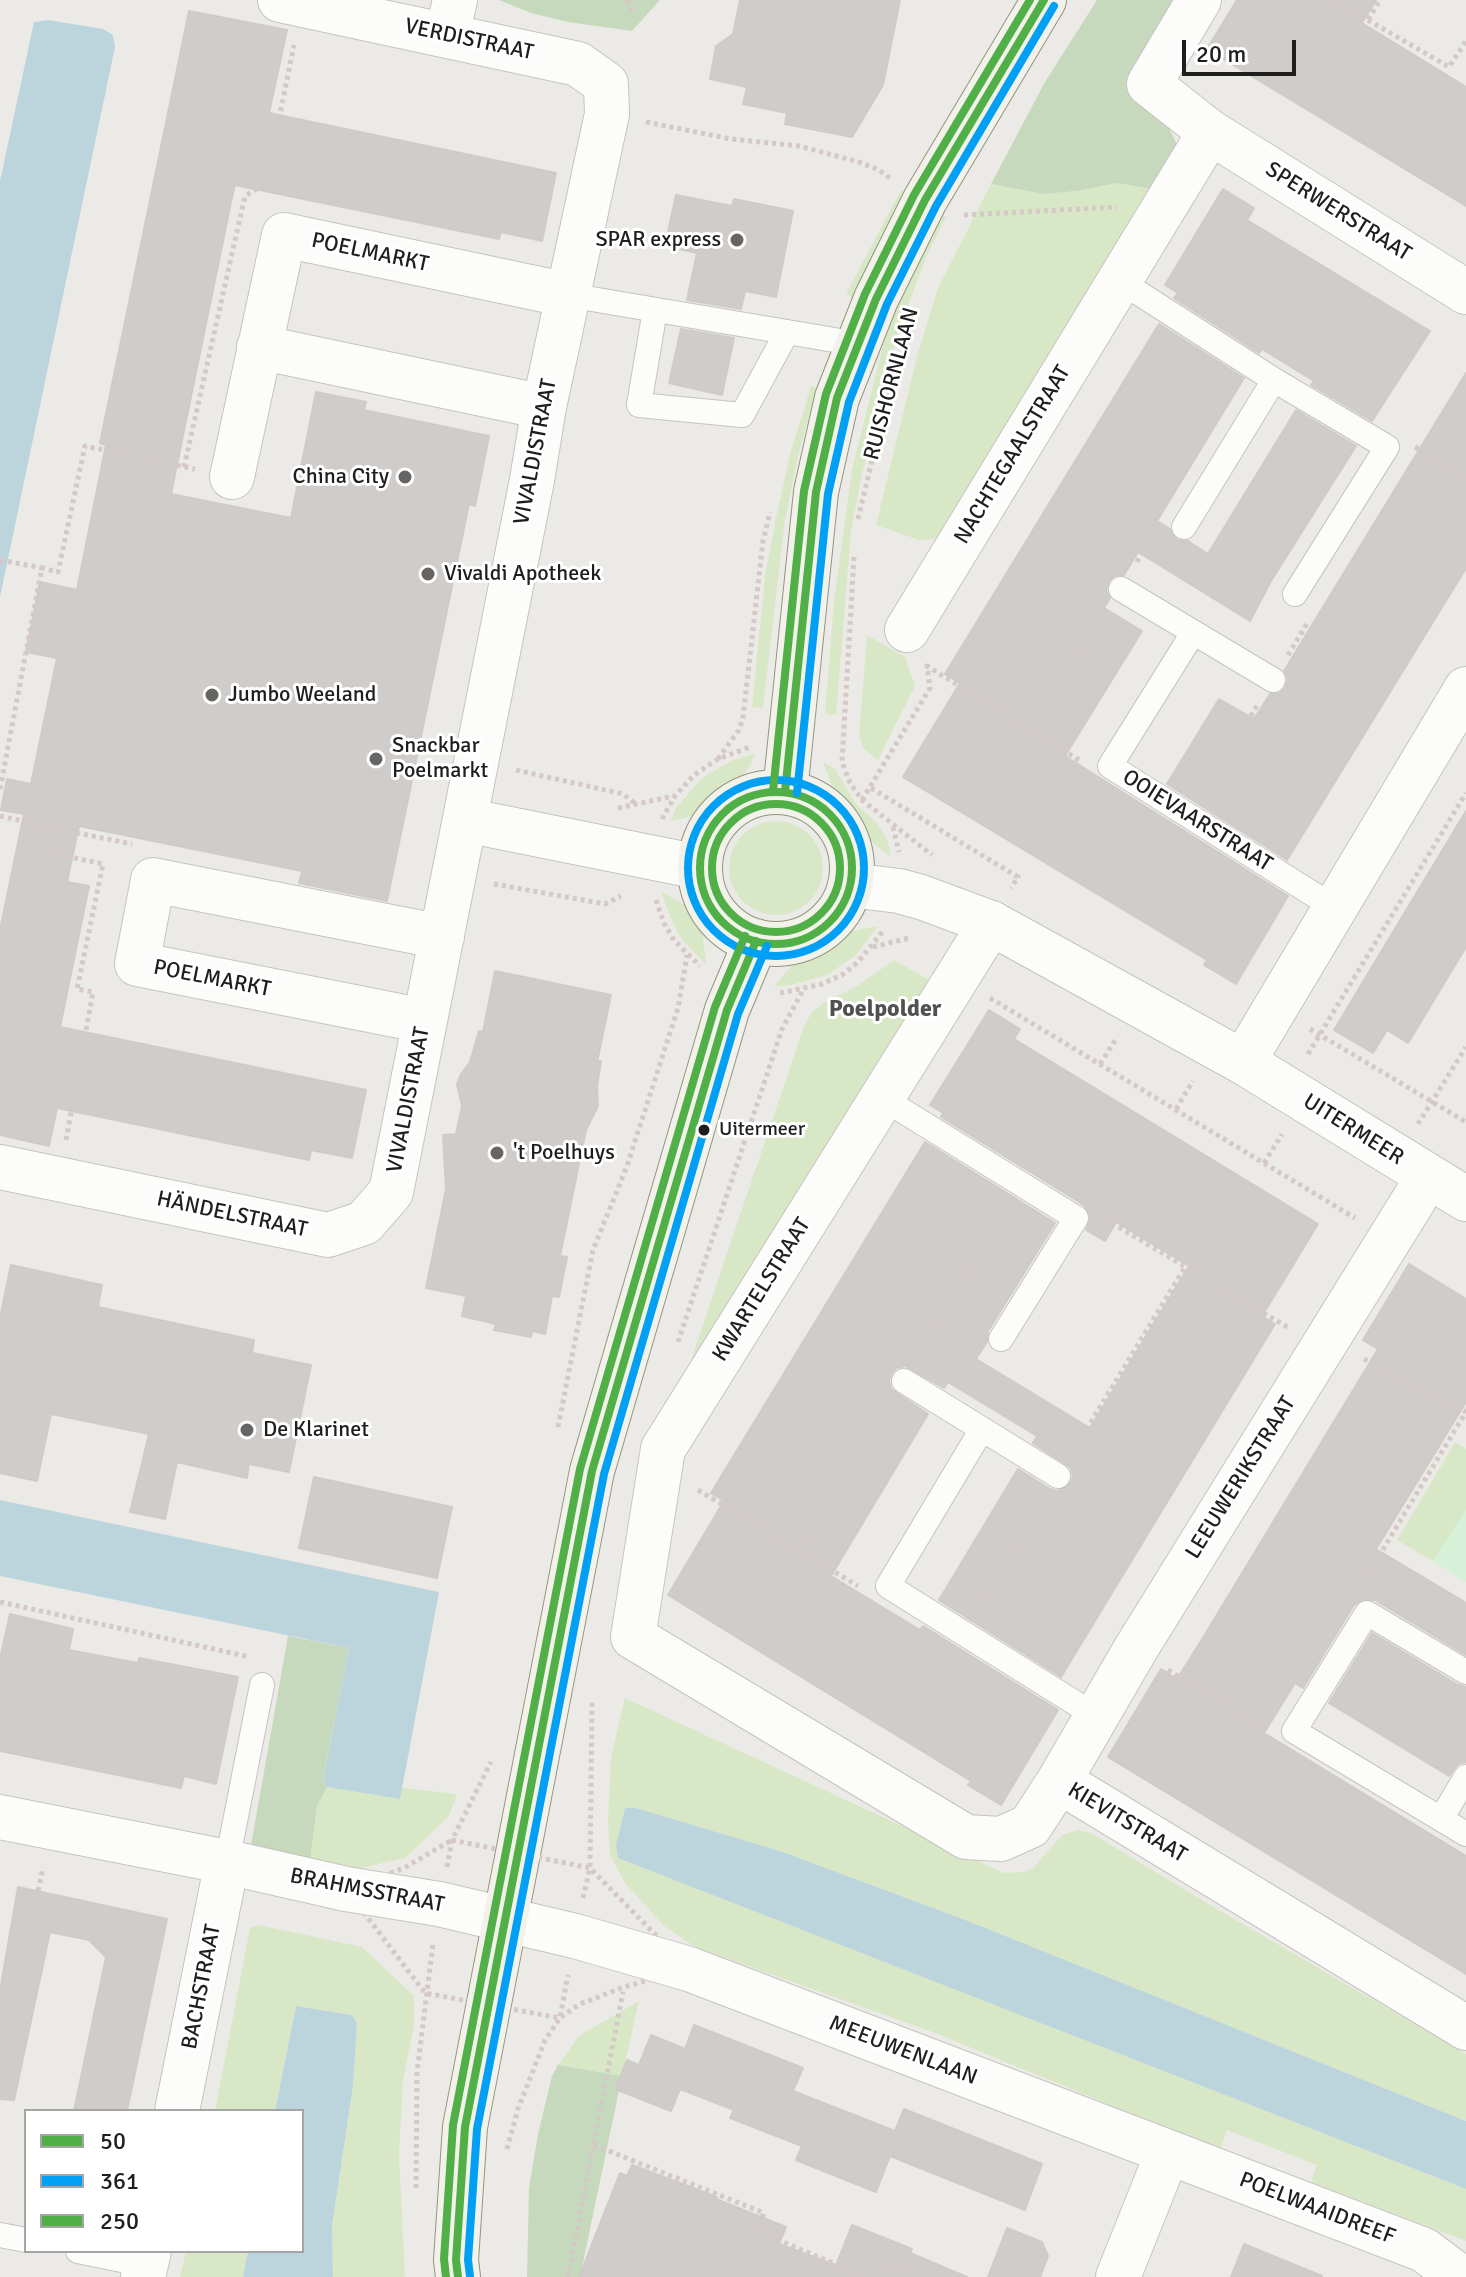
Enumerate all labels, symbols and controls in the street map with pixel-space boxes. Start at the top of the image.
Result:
street label: VERDISTRAAT [402,13,536,67]
scale bar [1186,24,1300,74]
text: 20 m [1196,39,1246,69]
street label: SPERWERSTRAAT [1260,157,1416,267]
place label: SPAR express [595,227,721,253]
street label: POELMARKT [309,228,431,278]
marker: SPAR express [728,231,746,249]
street label: RUISHORNLAAN [859,305,925,463]
street label: NACHTEGAALSTRAAT [949,361,1077,549]
street label: VIVALDISTRAAT [509,377,563,527]
place label: China City [293,464,389,490]
marker: China City [396,468,414,486]
place label: Vivaldi Apotheek [444,561,601,587]
marker: Vivaldi Apotheek [419,565,437,583]
place label: Jumbo Weeland [228,682,376,708]
marker: Jumbo Weeland [203,686,221,704]
place label: Snackbar Poelmarkt [392,733,488,784]
marker: Snackbar Poelmarkt [367,750,385,768]
street label: OOIEVAARSTRAAT [1117,764,1277,878]
street label: POELMARKT [151,955,273,1003]
district label: Poelpolder [829,996,941,1024]
street label: VIVALDISTRAAT [382,1025,436,1175]
street label: UITERMEER [1298,1089,1408,1171]
place label: Uitermeer [719,1118,805,1142]
marker: Uitermeer [696,1122,712,1138]
place label: 't Poelhuys [513,1140,615,1166]
marker: 't Poelhuys [488,1144,506,1162]
street label: HÄNDELSTRAAT [154,1186,310,1244]
street label: KWARTELSTRAAT [707,1213,817,1367]
street label: LEEUWERIKSTRAAT [1180,1392,1302,1564]
place label: De Klarinet [263,1417,369,1443]
marker: De Klarinet [238,1421,256,1439]
street label: KIEVITSTRAAT [1063,1777,1191,1869]
street label: BRAHMSSTRAAT [287,1863,447,1919]
street label: BACHSTRAAT [177,1922,227,2052]
street label: MEEUWENLAAN [825,2011,981,2091]
legend [24,2109,304,2253]
text: 50 [100,2126,126,2156]
text: 361 [100,2166,139,2196]
street label: POELWAAIDREEF [1235,2167,1399,2251]
text: 250 [100,2206,139,2236]

